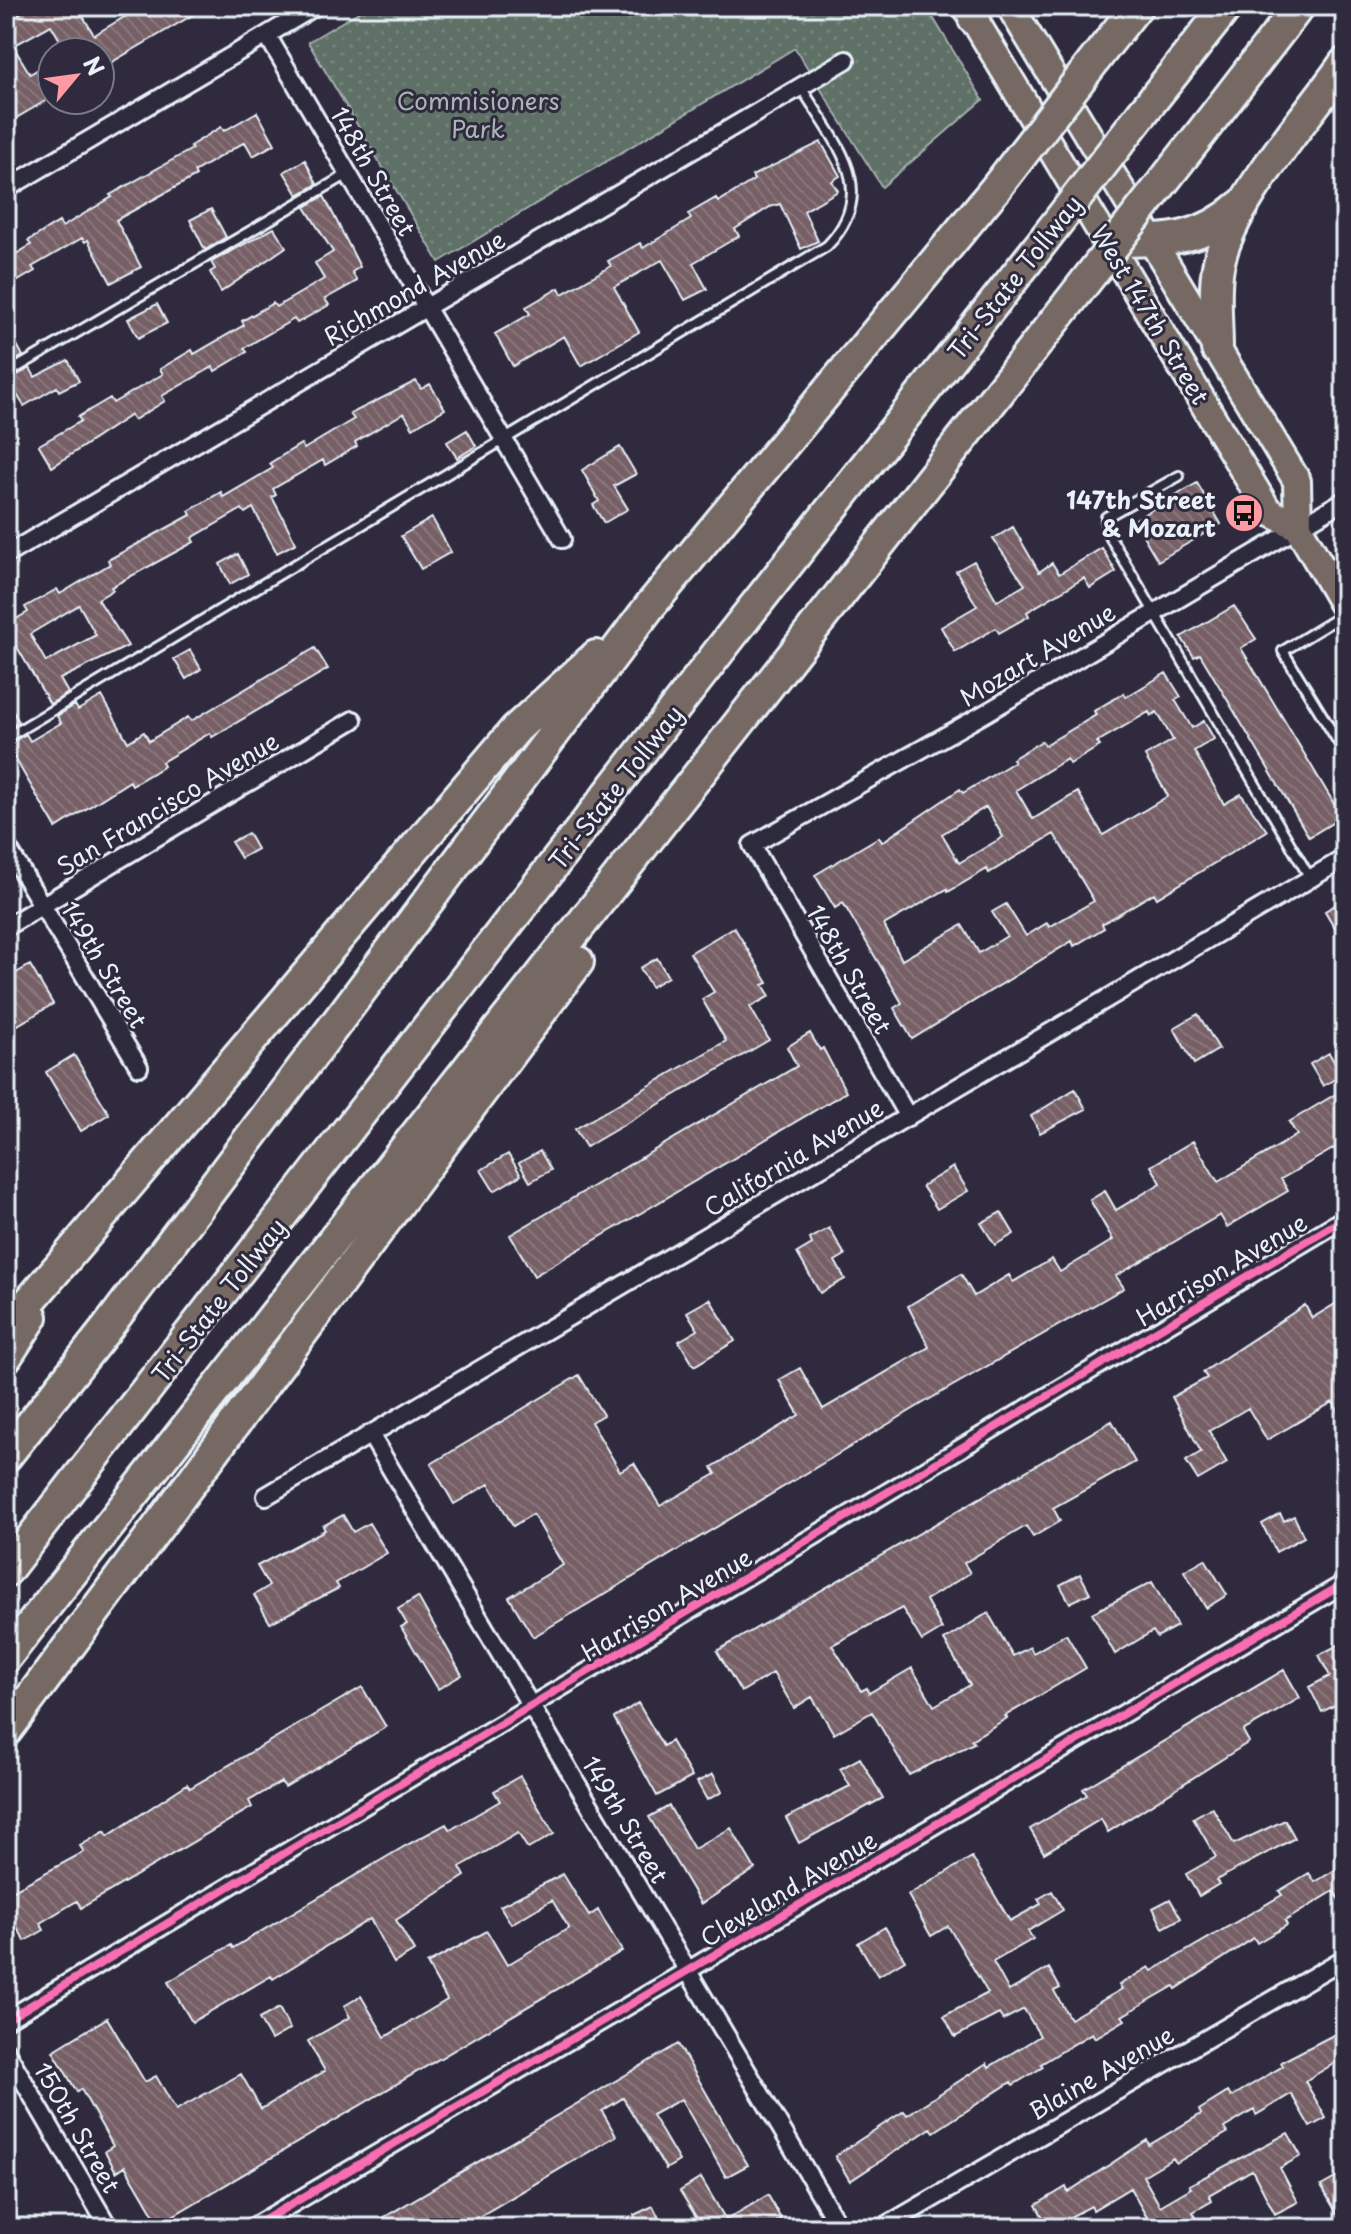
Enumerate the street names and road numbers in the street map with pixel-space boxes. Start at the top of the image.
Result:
street label: 148th Street [322,100,426,242]
street label: Tri-State Tollway [938,187,1090,367]
street label: West 147th Street [1083,217,1219,411]
street label: Richmond Avenue [317,220,511,354]
street label: Mozart Avenue [952,593,1122,715]
street label: Tri-State Tollway [539,697,691,877]
street label: San Francisco Avenue [49,722,285,884]
street label: 149th Street [53,894,157,1035]
street label: 148th Street [798,898,902,1040]
street label: California Avenue [696,1089,890,1225]
street label: Harrison Avenue [1129,1204,1313,1334]
street label: Tri-State Tollway [142,1210,294,1390]
street label: Harrison Avenue [574,1539,758,1669]
street label: 149th Street [574,1749,678,1890]
street label: Cleveland Avenue [693,1821,883,1955]
street label: Blaine Avenue [1022,2016,1180,2128]
street label: 150th Street [26,2055,130,2199]

